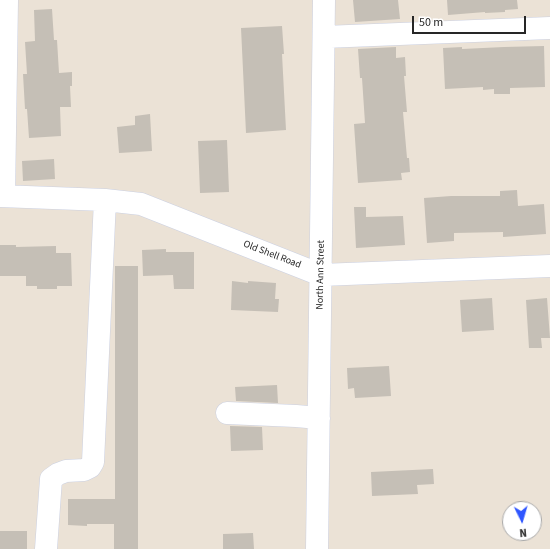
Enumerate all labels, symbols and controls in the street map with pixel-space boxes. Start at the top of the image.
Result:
scale bar [414,8,528,34]
text: 50 m [419,14,443,31]
street label: Old Shell Road [241,238,303,272]
street label: North Ann Street [314,240,328,310]
north arrow [502,501,542,541]
text: N [519,525,527,540]

